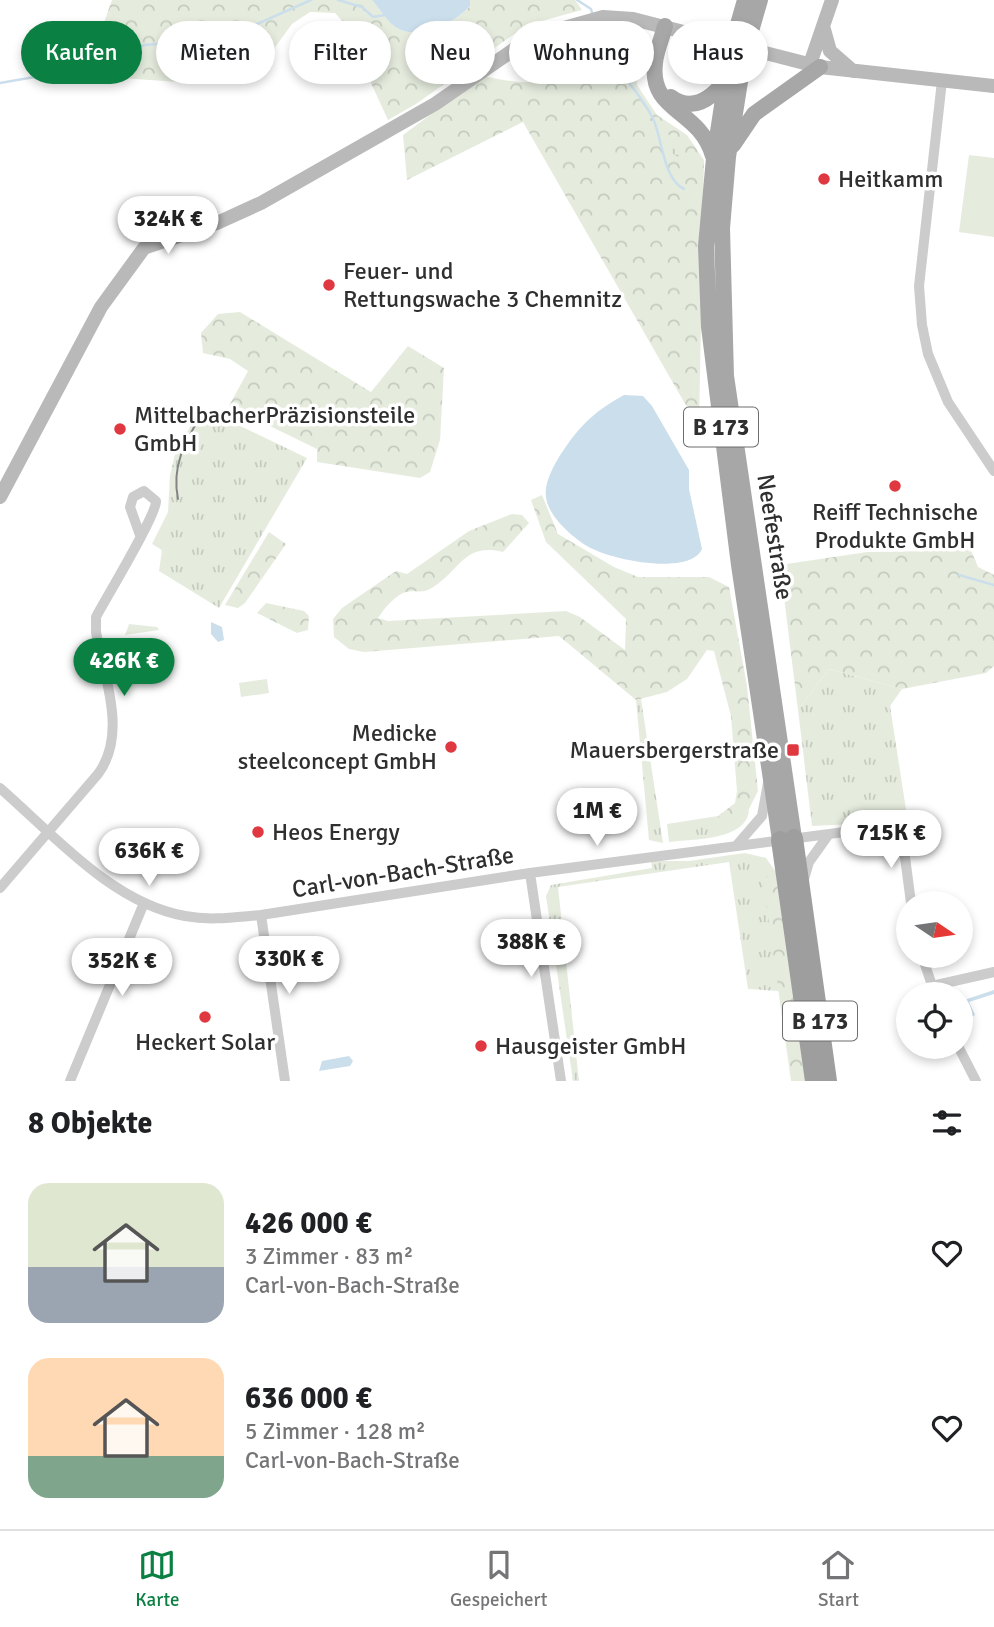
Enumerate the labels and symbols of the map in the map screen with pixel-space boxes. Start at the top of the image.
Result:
place label: Heitkamm [838,164,943,194]
marker: Heitkamm [816,171,832,187]
pin: 324K € [111,196,225,256]
place label: Feuer- und Rettungswache 3 Chemnitz [343,256,622,314]
marker: Feuer- und Rettungswache 3 Chemnitz [321,277,337,293]
place label: MittelbacherPräzisionsteile GmbH [134,400,415,458]
road number: B 173 [684,408,758,446]
marker: MittelbacherPräzisionsteile GmbH [112,421,128,437]
street label: Neefestraße [750,472,800,602]
marker: Reiff Technische Produkte GmbH [887,478,903,494]
place label: Reiff Technische Produkte GmbH [812,497,978,555]
pin: 426K € [67,638,181,698]
place label: Medicke steelconcept GmbH [238,718,437,776]
place label: Mauersbergerstraße [569,735,779,765]
marker: Medicke steelconcept GmbH [443,739,459,755]
marker: Mauersbergerstraße [785,742,801,758]
pin: 1M € [556,788,638,848]
pin: 715K € [834,810,948,870]
place label: Heos Energy [272,817,400,847]
marker: Heos Energy [250,824,266,840]
pin: 636K € [92,828,206,888]
street label: Carl-von-Bach-Straße [290,840,516,904]
north arrow [896,891,973,968]
pin: 388K € [474,920,588,979]
pin: 330K € [232,936,346,996]
pin: 352K € [65,939,179,998]
road number: B 173 [783,1002,857,1040]
marker: Heckert Solar [197,1009,213,1025]
place label: Heckert Solar [135,1027,275,1057]
place label: Hausgeister GmbH [495,1031,686,1061]
marker: Hausgeister GmbH [473,1038,489,1054]

